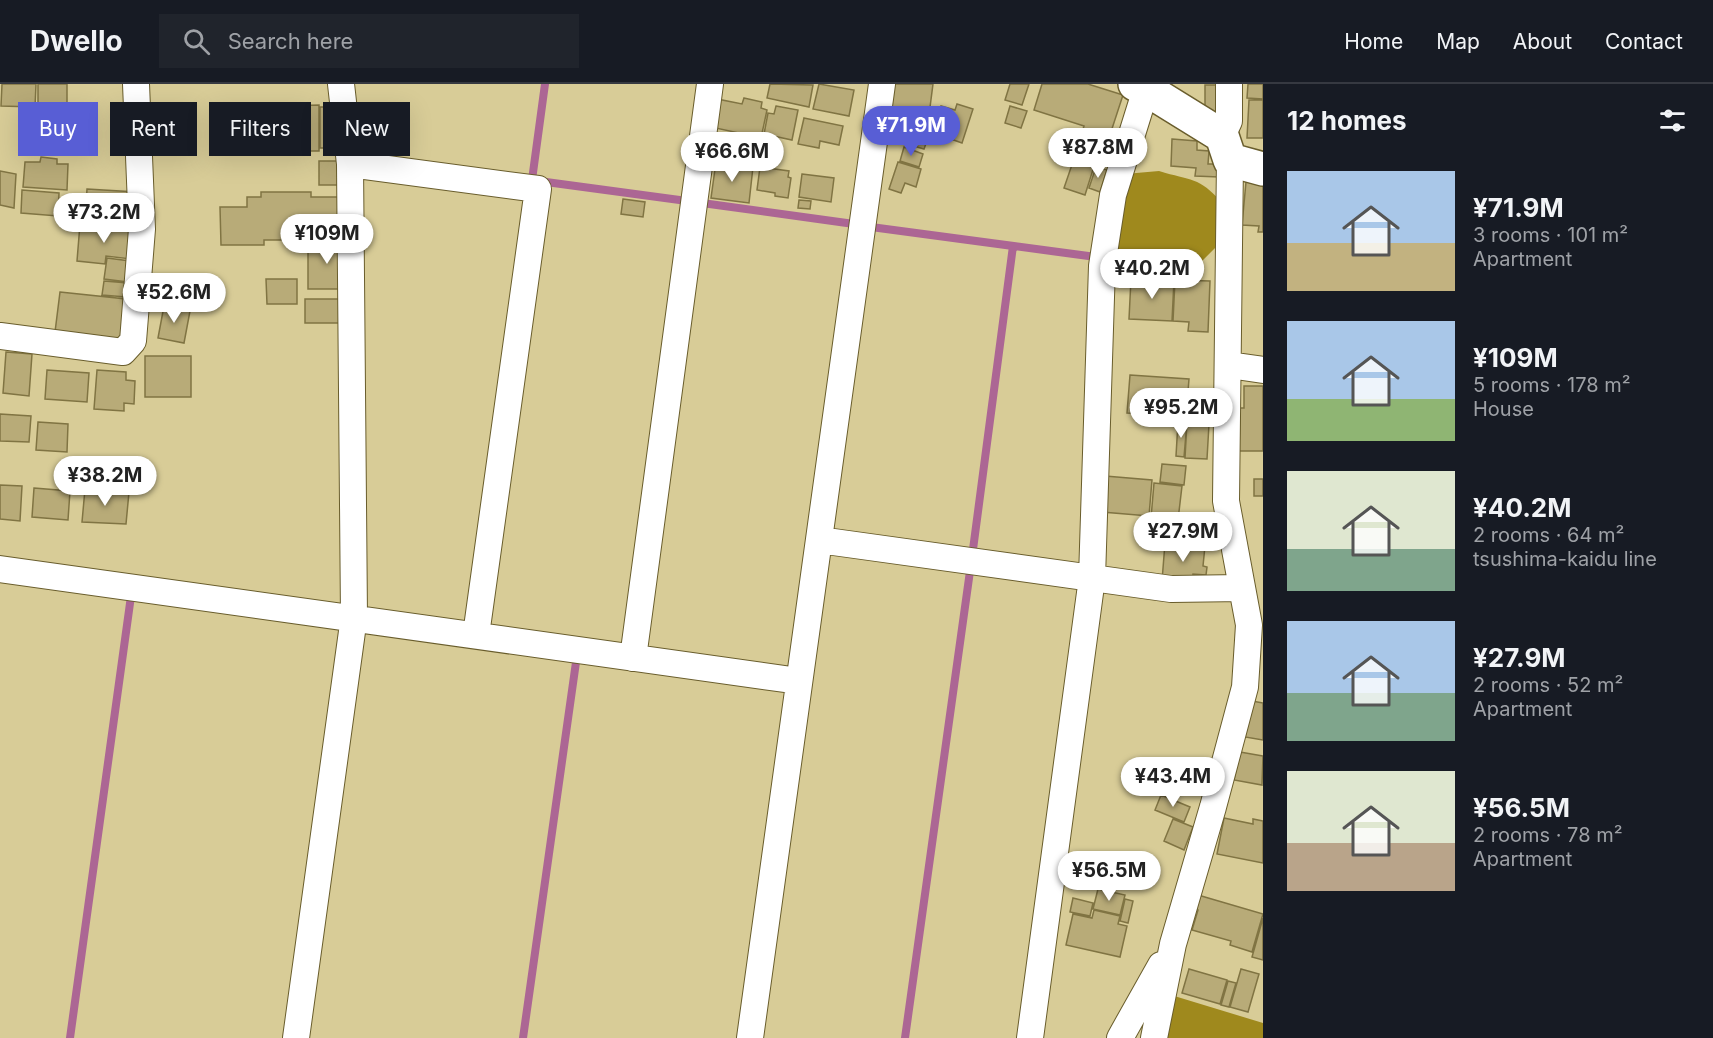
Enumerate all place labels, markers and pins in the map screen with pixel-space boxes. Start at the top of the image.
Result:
pin: ¥71.9M [862,106,960,157]
pin: ¥87.8M [1049,128,1147,179]
pin: ¥66.6M [683,132,781,183]
pin: ¥73.2M [55,193,153,244]
pin: ¥109M [285,214,369,265]
pin: ¥40.2M [1103,249,1201,300]
pin: ¥52.6M [125,273,223,324]
pin: ¥95.2M [1132,388,1230,439]
pin: ¥38.2M [56,456,154,507]
pin: ¥27.9M [1134,512,1232,563]
pin: ¥43.4M [1124,757,1222,808]
pin: ¥56.5M [1060,851,1158,902]

